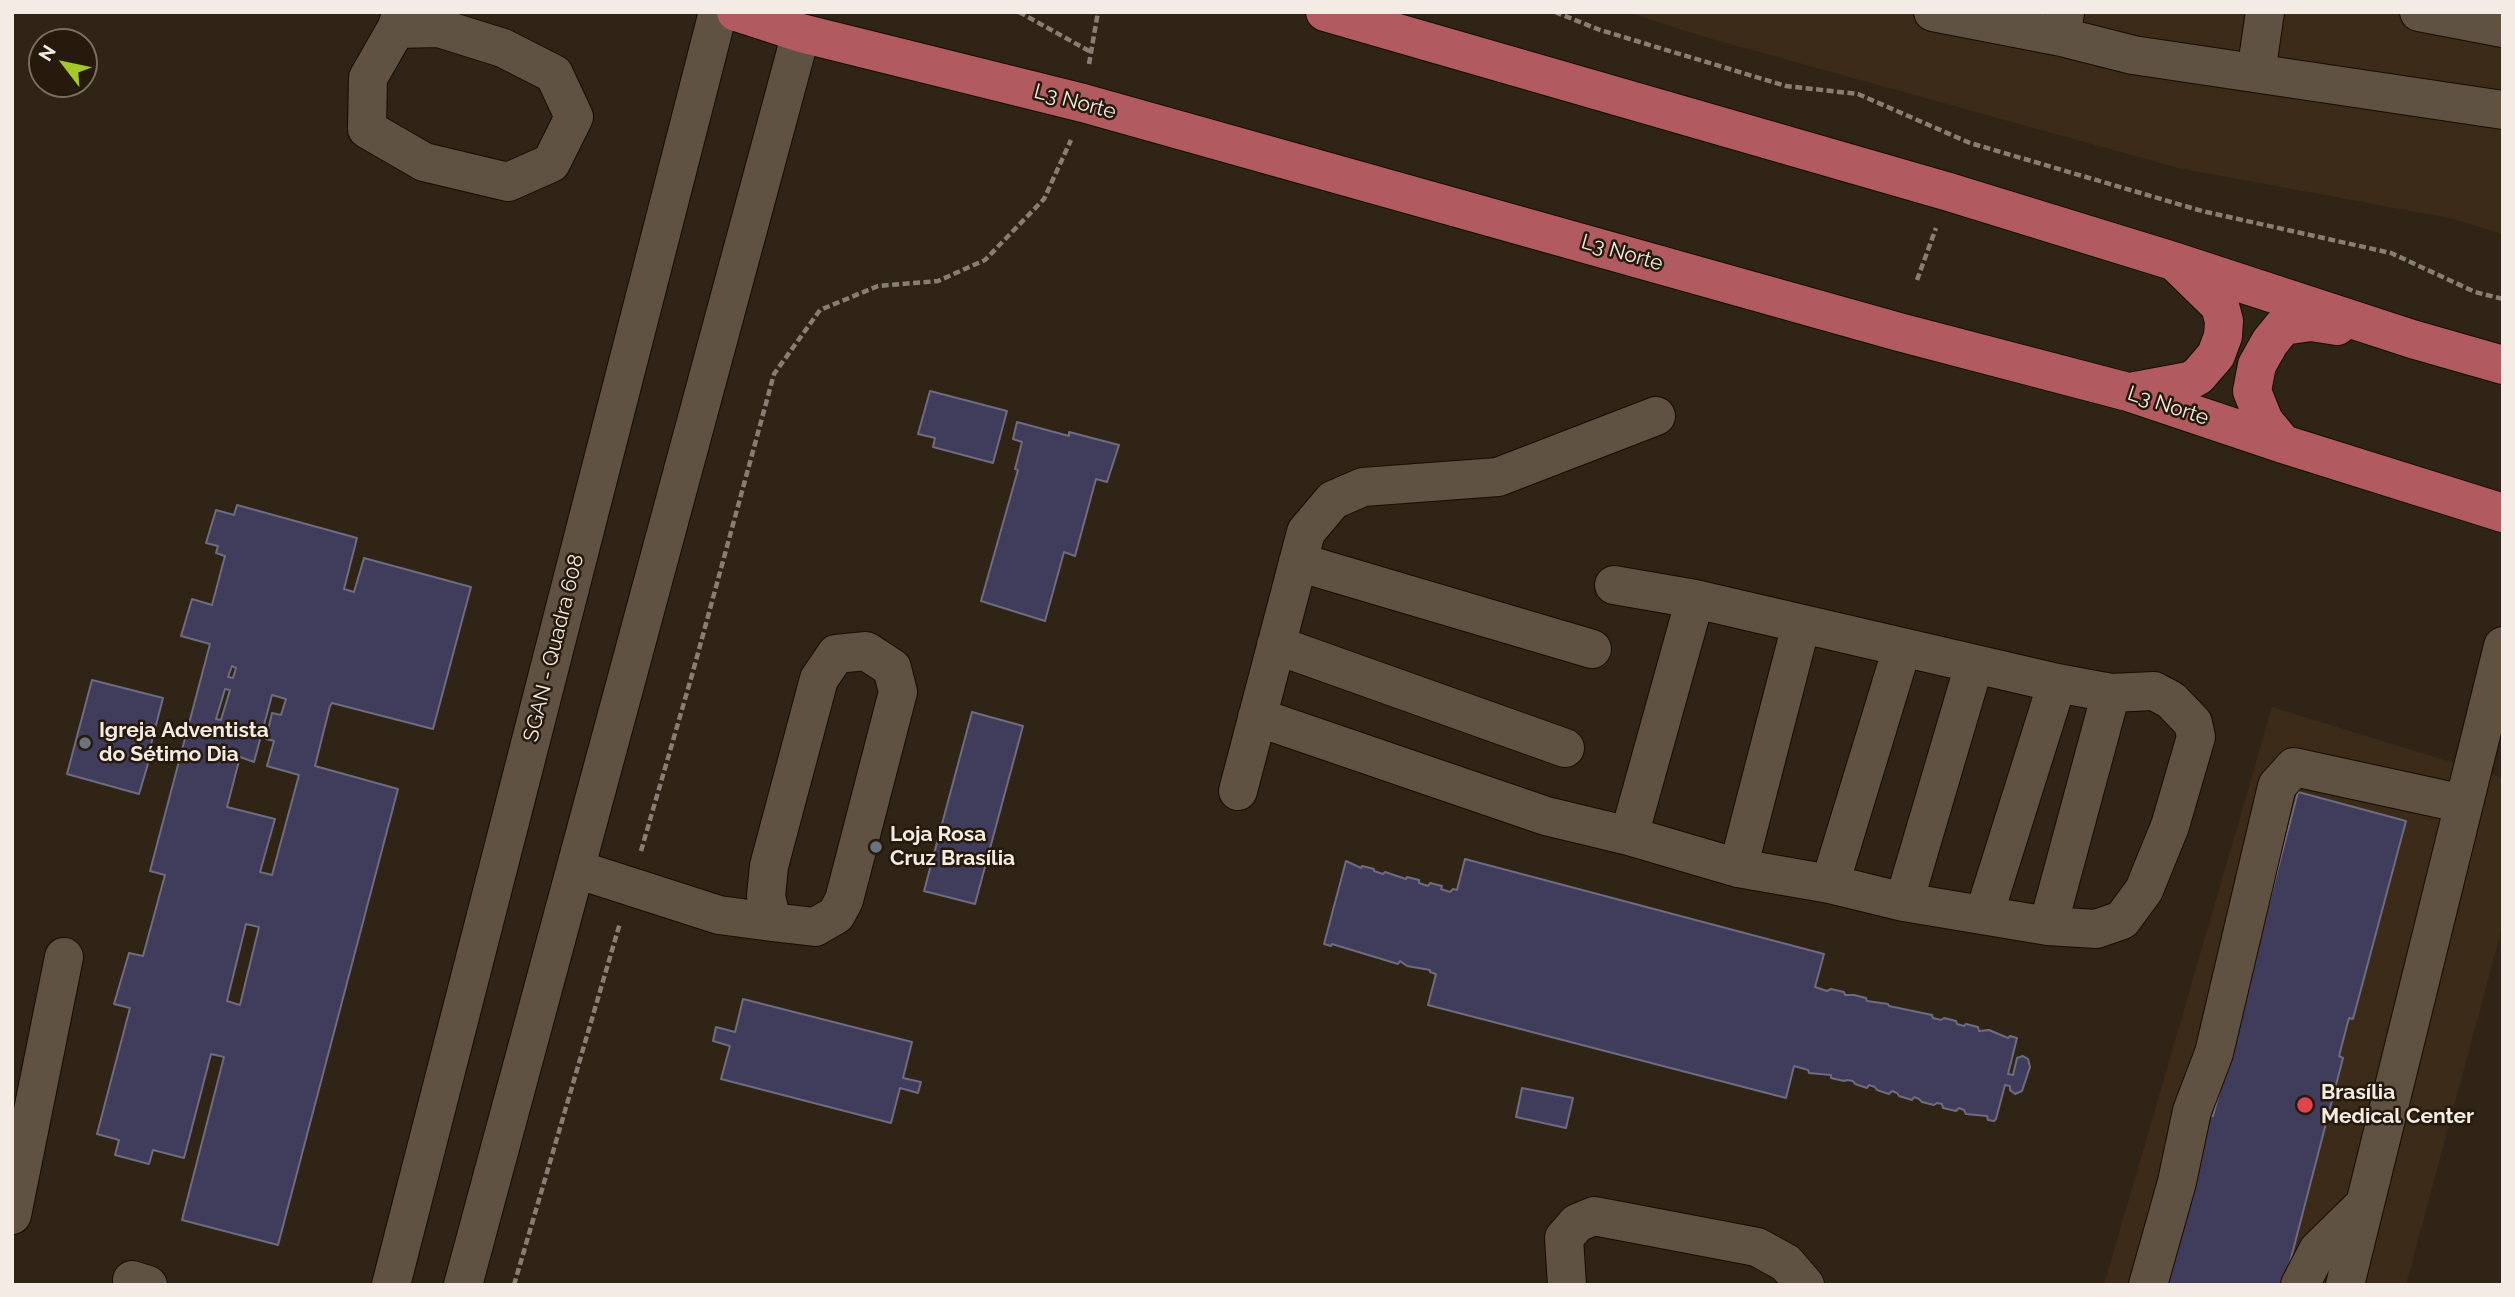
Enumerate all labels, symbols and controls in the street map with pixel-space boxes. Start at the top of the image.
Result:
north arrow [28,28,98,98]
text: N [34,41,60,65]
street label: L3 Norte [1031,79,1119,125]
street label: L3 Norte [1578,229,1666,277]
street label: L3 Norte [2124,381,2212,431]
street label: SGAN - Quadra 608 [518,552,590,744]
place label: Igreja Adventista do Sétimo Dia [99,718,269,768]
marker: Igreja Adventista do Sétimo Dia [77,735,93,751]
place label: Loja Rosa Cruz Brasília [890,822,1015,872]
marker: Loja Rosa Cruz Brasília [868,839,884,855]
place label: Brasília Medical Center [2321,1080,2474,1130]
marker: Brasília Medical Center [2295,1095,2315,1115]

